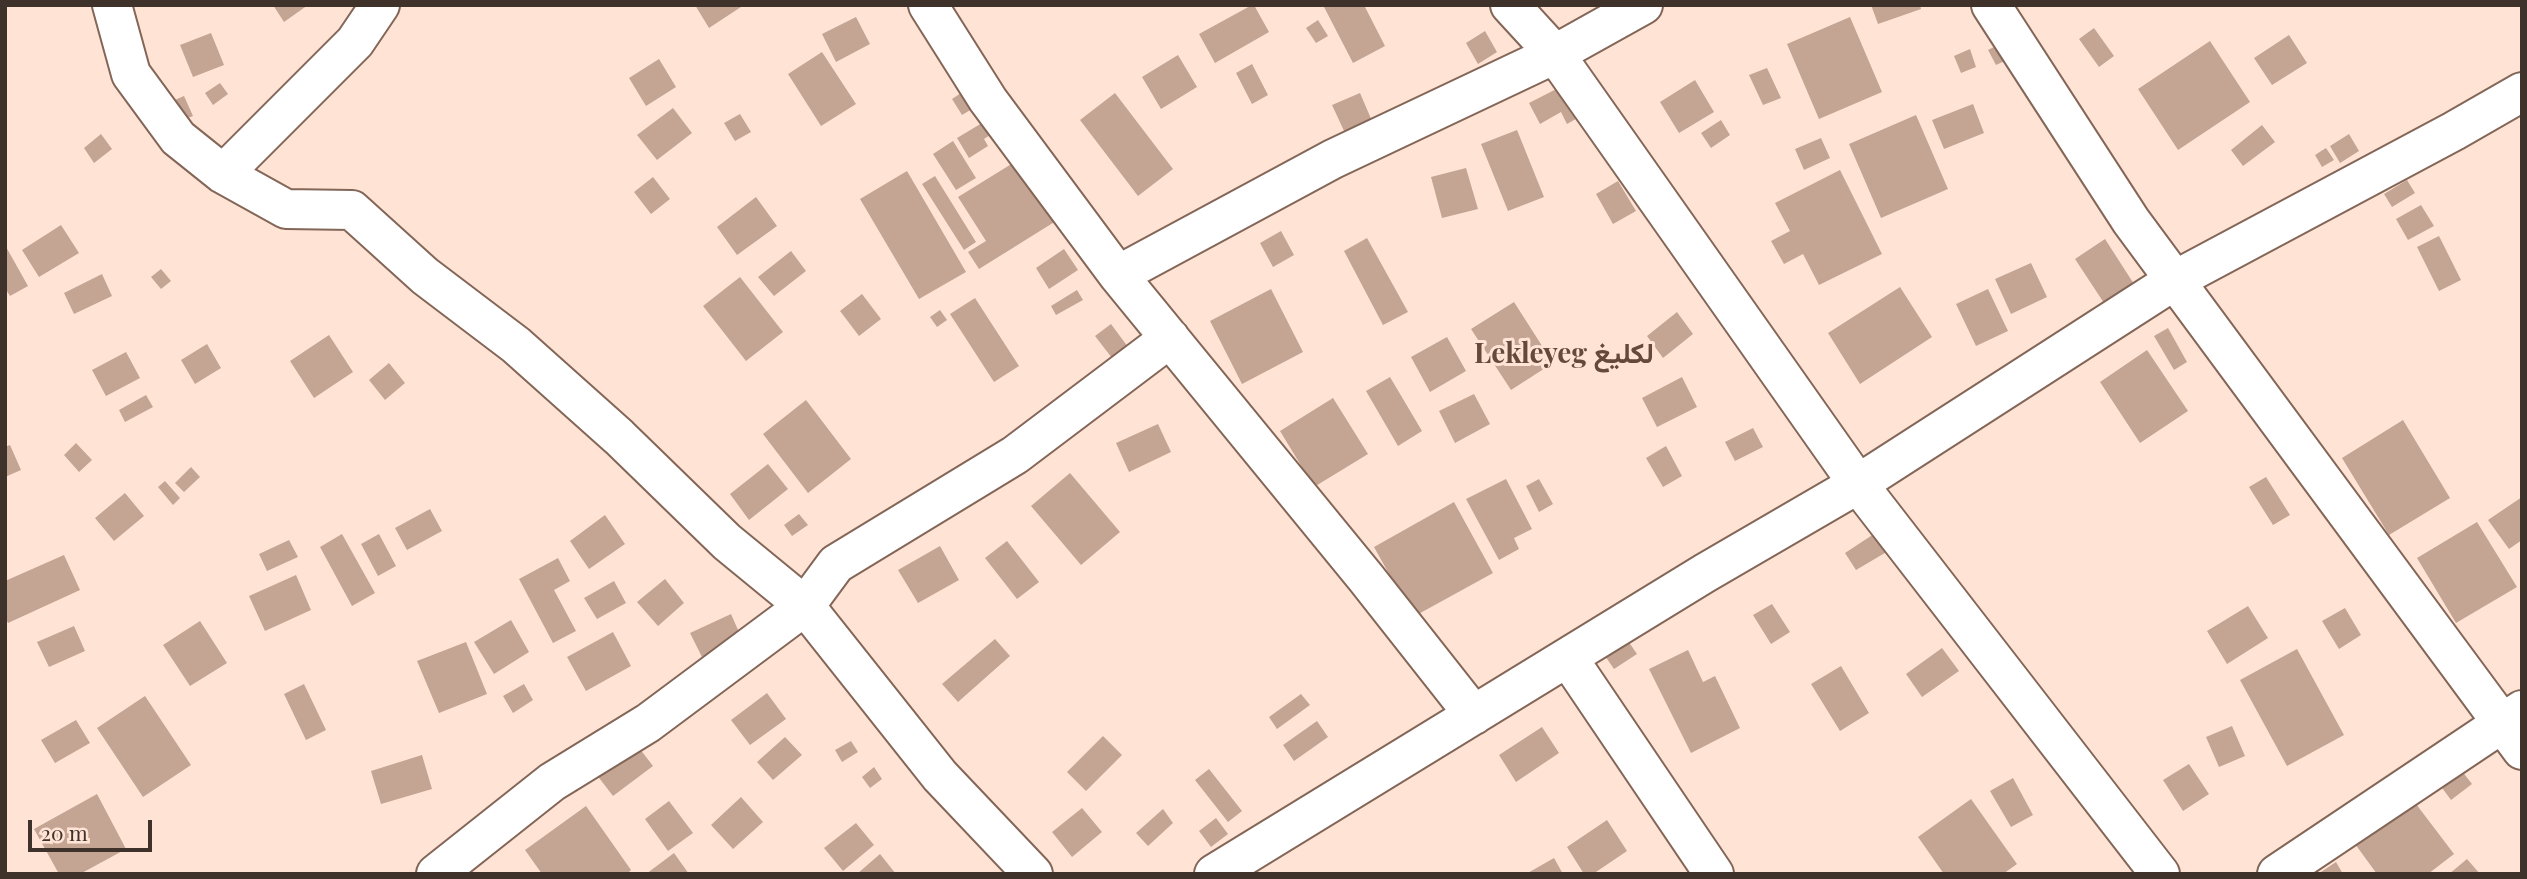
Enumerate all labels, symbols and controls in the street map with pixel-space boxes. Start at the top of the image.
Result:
district label: Lekleyeg لكليغ [1474,337,1654,371]
scale bar [32,806,156,850]
text: 20 m [41,818,88,846]

